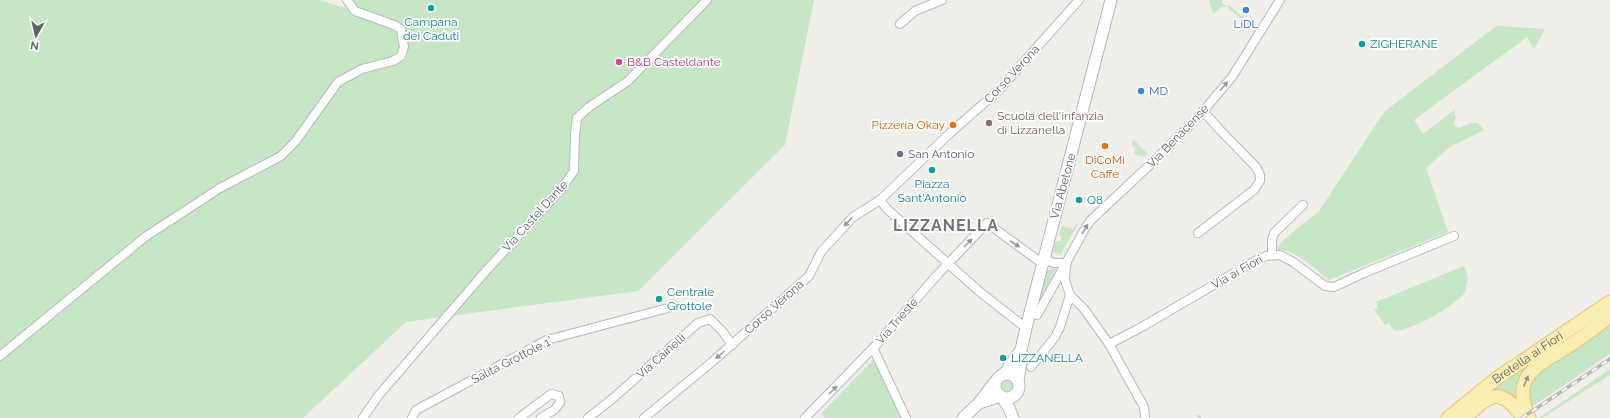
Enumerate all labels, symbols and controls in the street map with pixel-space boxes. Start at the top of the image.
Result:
marker: Campana dei Caduti [426,3,436,13]
marker: LiDL [1241,5,1251,15]
place label: Campana dei Caduti [403,15,459,43]
north arrow [16,16,56,56]
place label: LiDL [1233,17,1259,31]
place label: ZIGHERANE [1370,37,1438,51]
text: N [30,38,40,52]
marker: ZIGHERANE [1357,39,1367,49]
street label: Corso Verona [982,42,1042,106]
place label: B&B Casteldante [627,55,721,69]
marker: B&B Casteldante [614,57,624,67]
one-way arrow [1220,81,1229,91]
place label: MD [1149,84,1169,98]
marker: MD [1136,86,1146,96]
street label: Via Benacense [1144,102,1212,170]
place label: Scuola dell'infanzia di Lizzanella [997,109,1104,137]
place label: Pizzeria Okay [872,118,945,132]
marker: Scuola dell'infanzia di Lizzanella [984,118,994,128]
marker: Pizzeria Okay [948,120,958,130]
marker: DiCoMi Caffè [1100,141,1110,151]
place label: San Antonio [908,147,974,161]
marker: San Antonio [895,149,905,159]
street label: Via Abetone [1047,152,1079,220]
place label: DiCoMi Caffè [1085,153,1125,181]
marker: Piazza Sant'Antonio [927,165,937,175]
place label: Piazza Sant'Antonio [897,177,967,205]
street label: Via Castel Dante [499,178,571,254]
place label: Q8 [1087,193,1103,207]
marker: Q8 [1074,195,1084,205]
district label: LIZZANELLA [893,216,999,235]
one-way arrow [844,218,853,227]
one-way arrow [1082,223,1089,235]
one-way arrow [963,238,973,248]
one-way arrow [1010,240,1020,248]
street label: Via ai Fiori [1209,252,1265,292]
street label: Corso Verona [742,277,806,337]
place label: Centrale Grottole [667,285,714,313]
marker: Centrale Grottole [654,294,664,304]
street label: Via Trieste [873,295,921,347]
street label: Bretella ai Fiori [1490,329,1566,386]
street label: Via Cainelli [634,330,688,382]
street label: Salita Grottole 1° [469,333,555,387]
one-way arrow [715,351,725,360]
place label: LIZZANELLA [1011,351,1083,365]
marker: LIZZANELLA [998,353,1008,363]
one-way arrow [1523,375,1529,386]
one-way arrow [828,386,837,395]

